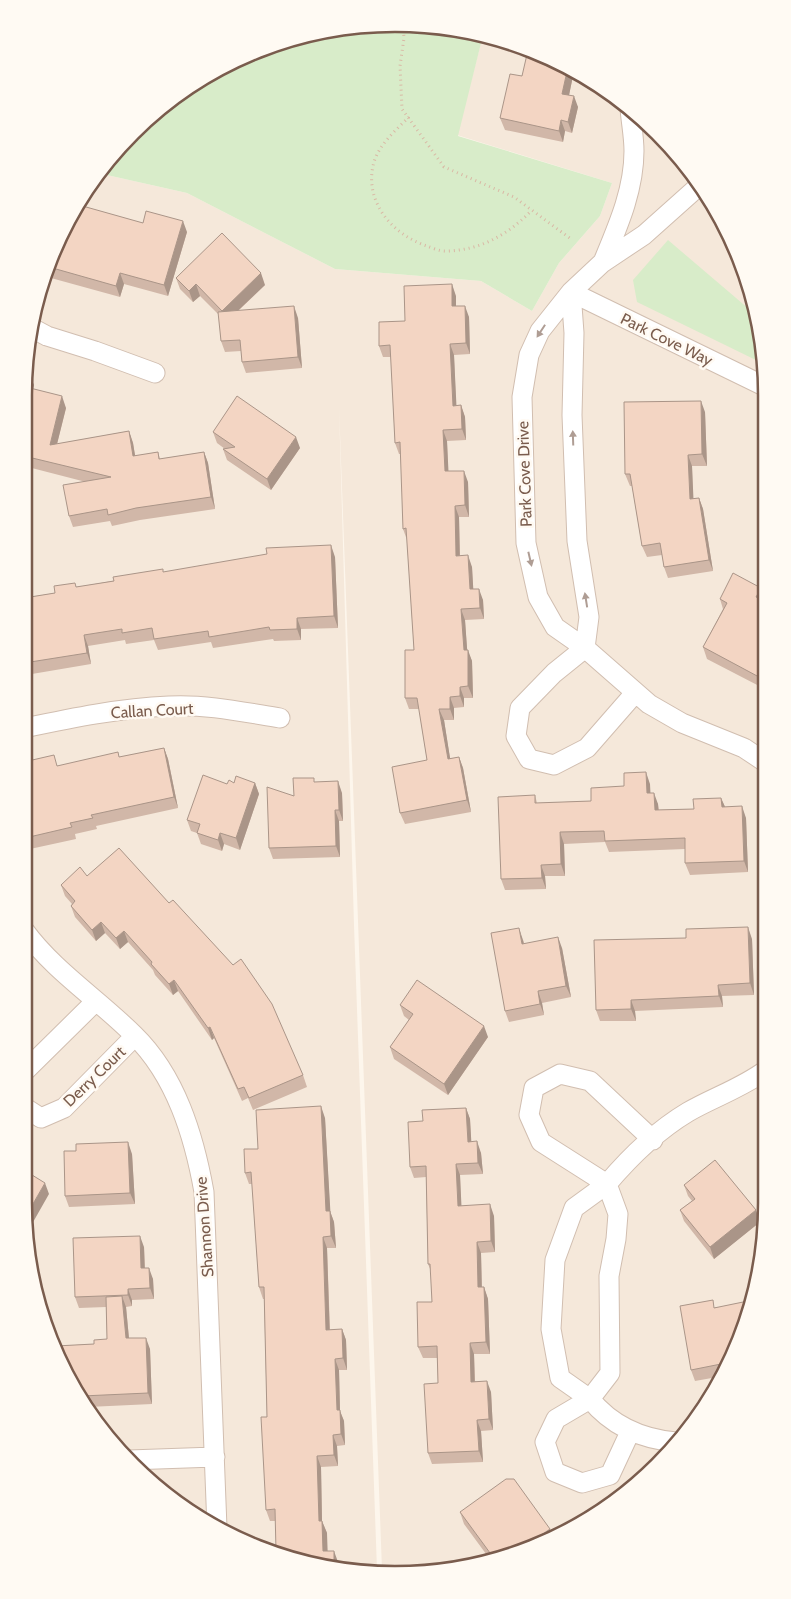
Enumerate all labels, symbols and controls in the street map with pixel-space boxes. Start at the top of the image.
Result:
street label: Park Cove Way [618,309,716,370]
one-way arrow [537,324,546,338]
street label: Park Cove Drive [513,421,536,527]
one-way arrow [569,430,577,446]
one-way arrow [526,552,534,567]
one-way arrow [582,591,590,607]
street label: Callan Court [110,699,194,722]
street label: Derry Court [59,1042,130,1111]
street label: Shannon Drive [192,1176,217,1278]

